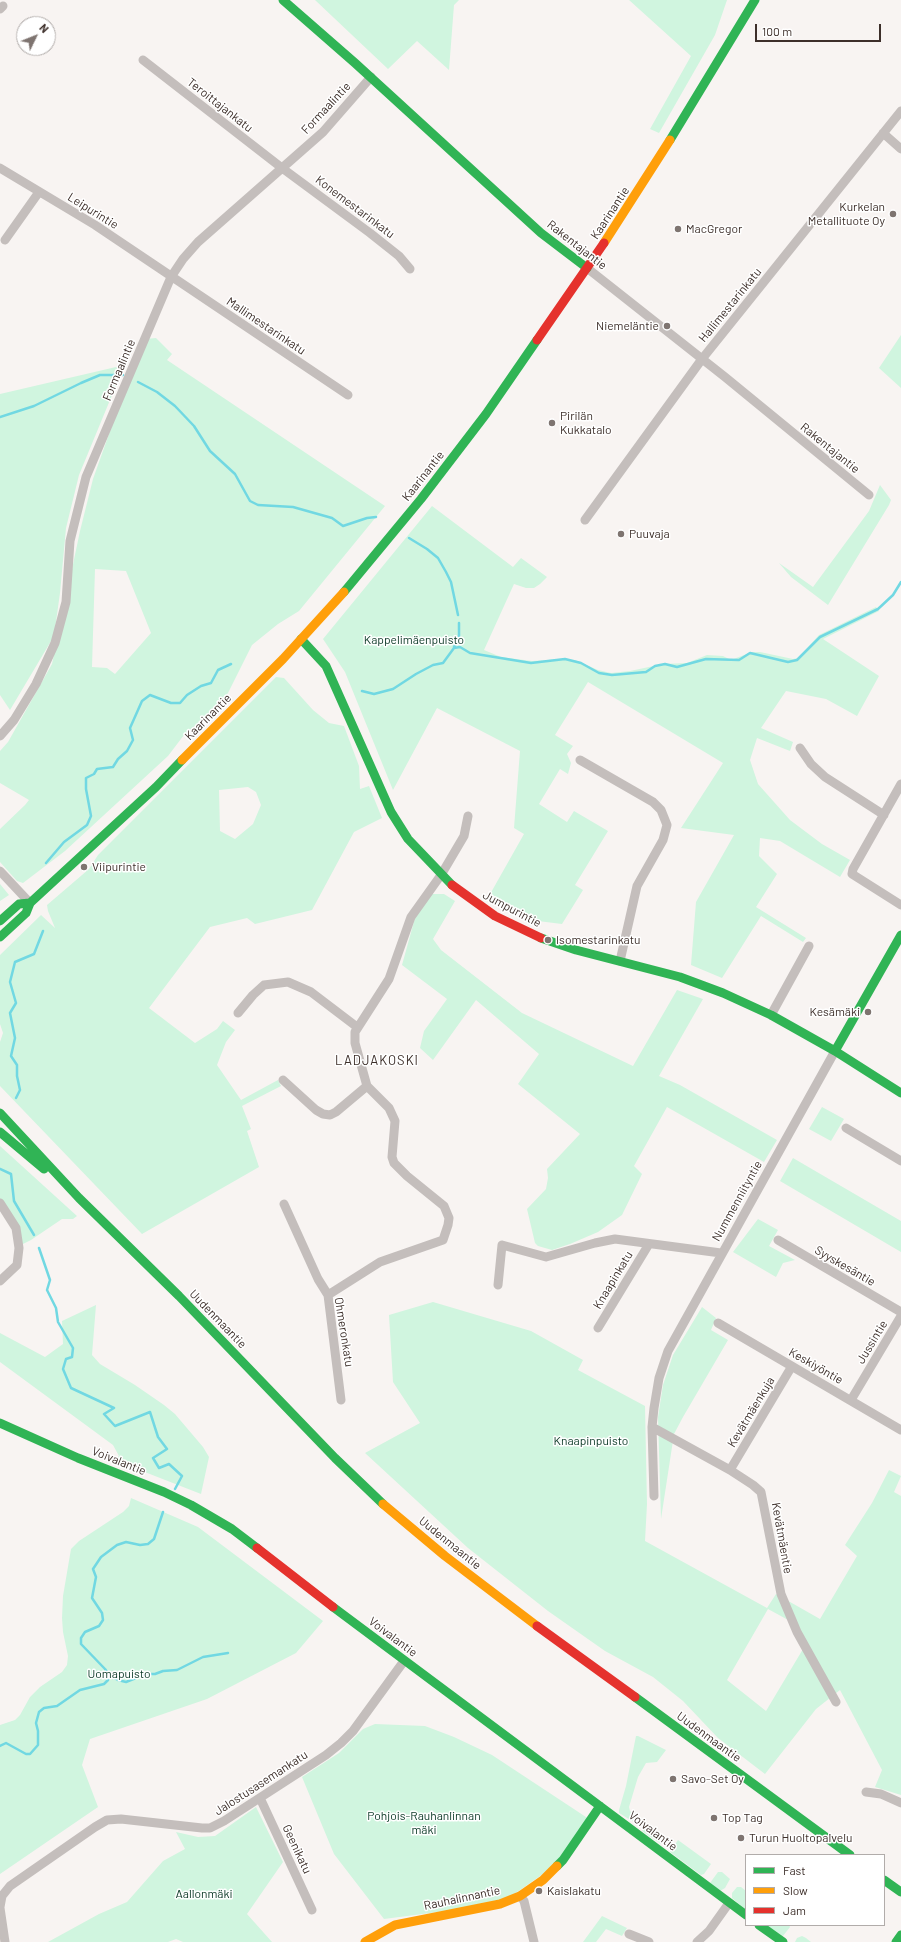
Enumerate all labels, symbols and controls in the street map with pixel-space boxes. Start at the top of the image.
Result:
north arrow [16,16,56,56]
scale bar [757,16,883,42]
text: N [37,21,52,35]
text: 100 m [762,24,792,38]
street label: Teroittajankatu [184,75,256,135]
street label: Formaalintie [298,79,354,137]
street label: Konemestarinkatu [313,173,397,241]
street label: Kaarinantie [588,184,632,242]
street label: Leipurintie [65,190,121,232]
place label: Kurkelan Metallituote Oy [808,200,885,228]
marker: Kurkelan Metallituote Oy [888,209,898,219]
street label: Rakentajantie [544,217,610,273]
place label: MacGregor [686,222,742,236]
marker: MacGregor [673,224,683,234]
street label: Hallimestarinkatu [696,265,764,345]
street label: Mallimestarinkatu [224,294,308,358]
place label: Niemeläntie [596,319,659,333]
marker: Niemeläntie [662,321,672,331]
street label: Formaalintie [100,337,138,403]
place label: Pirilän Kukkatalo [560,409,612,437]
marker: Pirilän Kukkatalo [547,418,557,428]
street label: Rakentajantie [797,420,863,476]
street label: Kaarinantie [399,448,447,504]
place label: Puuvaja [629,527,670,541]
marker: Puuvaja [616,529,626,539]
park label: Kappelimäenpuisto [364,633,464,647]
street label: Kaarinantie [182,691,234,743]
place label: Viipurintie [92,860,146,874]
marker: Viipurintie [79,862,89,872]
street label: Jumpurintie [480,888,544,930]
place label: Isomestarinkatu [556,933,640,947]
marker: Isomestarinkatu [543,935,553,945]
place label: Kesämäki [810,1005,860,1019]
marker: Kesämäki [863,1007,873,1017]
district label: LADJAKOSKI [335,1053,419,1069]
street label: Nummenniityntie [709,1158,765,1244]
street label: Syyskesäntie [812,1243,878,1289]
street label: Knaapinkatu [590,1248,636,1312]
street label: Uudenmaantie [186,1287,250,1351]
street label: Ohmeronkatu [331,1296,357,1368]
street label: Jussintie [853,1318,891,1366]
street label: Keskiyöntie [786,1345,846,1387]
street label: Kevätmäenkuja [724,1374,778,1450]
park label: Knaapinpuisto [554,1434,628,1448]
street label: Voivalantie [90,1444,148,1478]
street label: Kevätmäentie [769,1501,795,1575]
street label: Uudenmaantie [416,1513,484,1573]
street label: Voivalantie [366,1614,420,1660]
park label: Uomapuisto [88,1667,150,1681]
street label: Uudenmaantie [674,1709,744,1765]
street label: Jalostusasemankatu [212,1747,310,1819]
place label: Savo-Set Oy [681,1772,744,1786]
marker: Savo-Set Oy [668,1774,678,1784]
street label: Voivalantie [626,1808,680,1854]
park label: Pohjois-Rauhanlinnan mäki [367,1809,481,1837]
place label: Top Tag [722,1811,763,1825]
marker: Top Tag [709,1813,719,1823]
street label: Geenikatu [279,1822,315,1876]
place label: Turun Huoltopalvelu [749,1831,852,1845]
marker: Turun Huoltopalvelu [736,1833,746,1843]
legend [745,1854,885,1926]
text: Fast [783,1863,806,1877]
street label: Rauhalinnantie [423,1883,501,1913]
text: Slow [783,1883,808,1897]
place label: Kaislakatu [547,1884,601,1898]
marker: Kaislakatu [534,1886,544,1896]
park label: Aallonmäki [175,1887,233,1901]
text: Jam [783,1903,806,1917]

